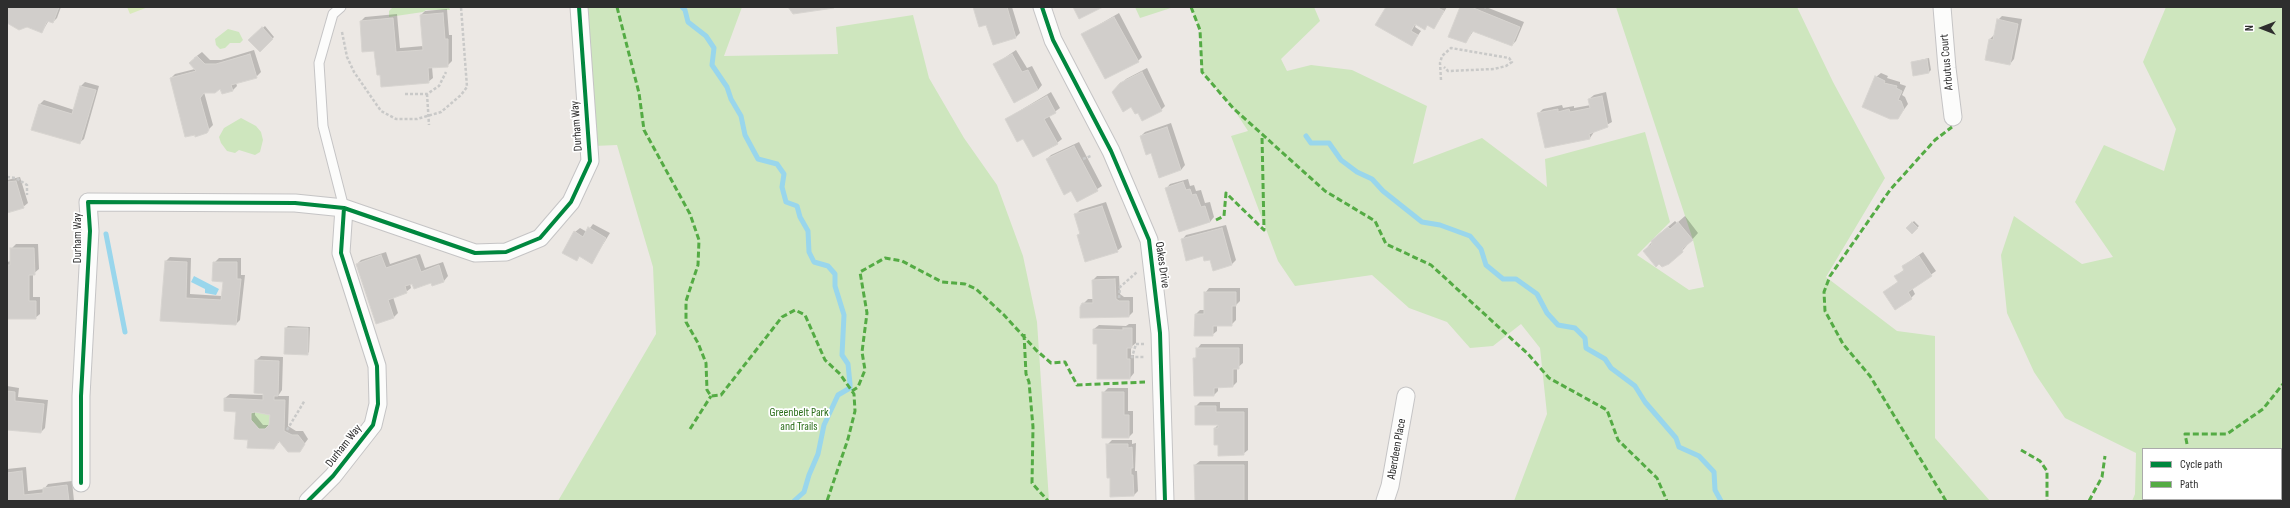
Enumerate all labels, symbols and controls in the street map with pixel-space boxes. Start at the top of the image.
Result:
north arrow [2242,8,2282,48]
text: N [2243,25,2256,31]
street label: Arbutus Court [1937,33,1957,91]
street label: Durham Way [568,100,586,152]
street label: Durham Way [71,213,85,263]
street label: Oakes Drive [1152,241,1172,289]
park label: Greenbelt Park and Trails [769,406,829,434]
street label: Aberdeen Place [1385,417,1409,481]
street label: Durham Way [323,422,365,470]
legend [2142,448,2282,500]
text: Cycle path [2180,457,2222,472]
text: Path [2180,477,2198,492]

